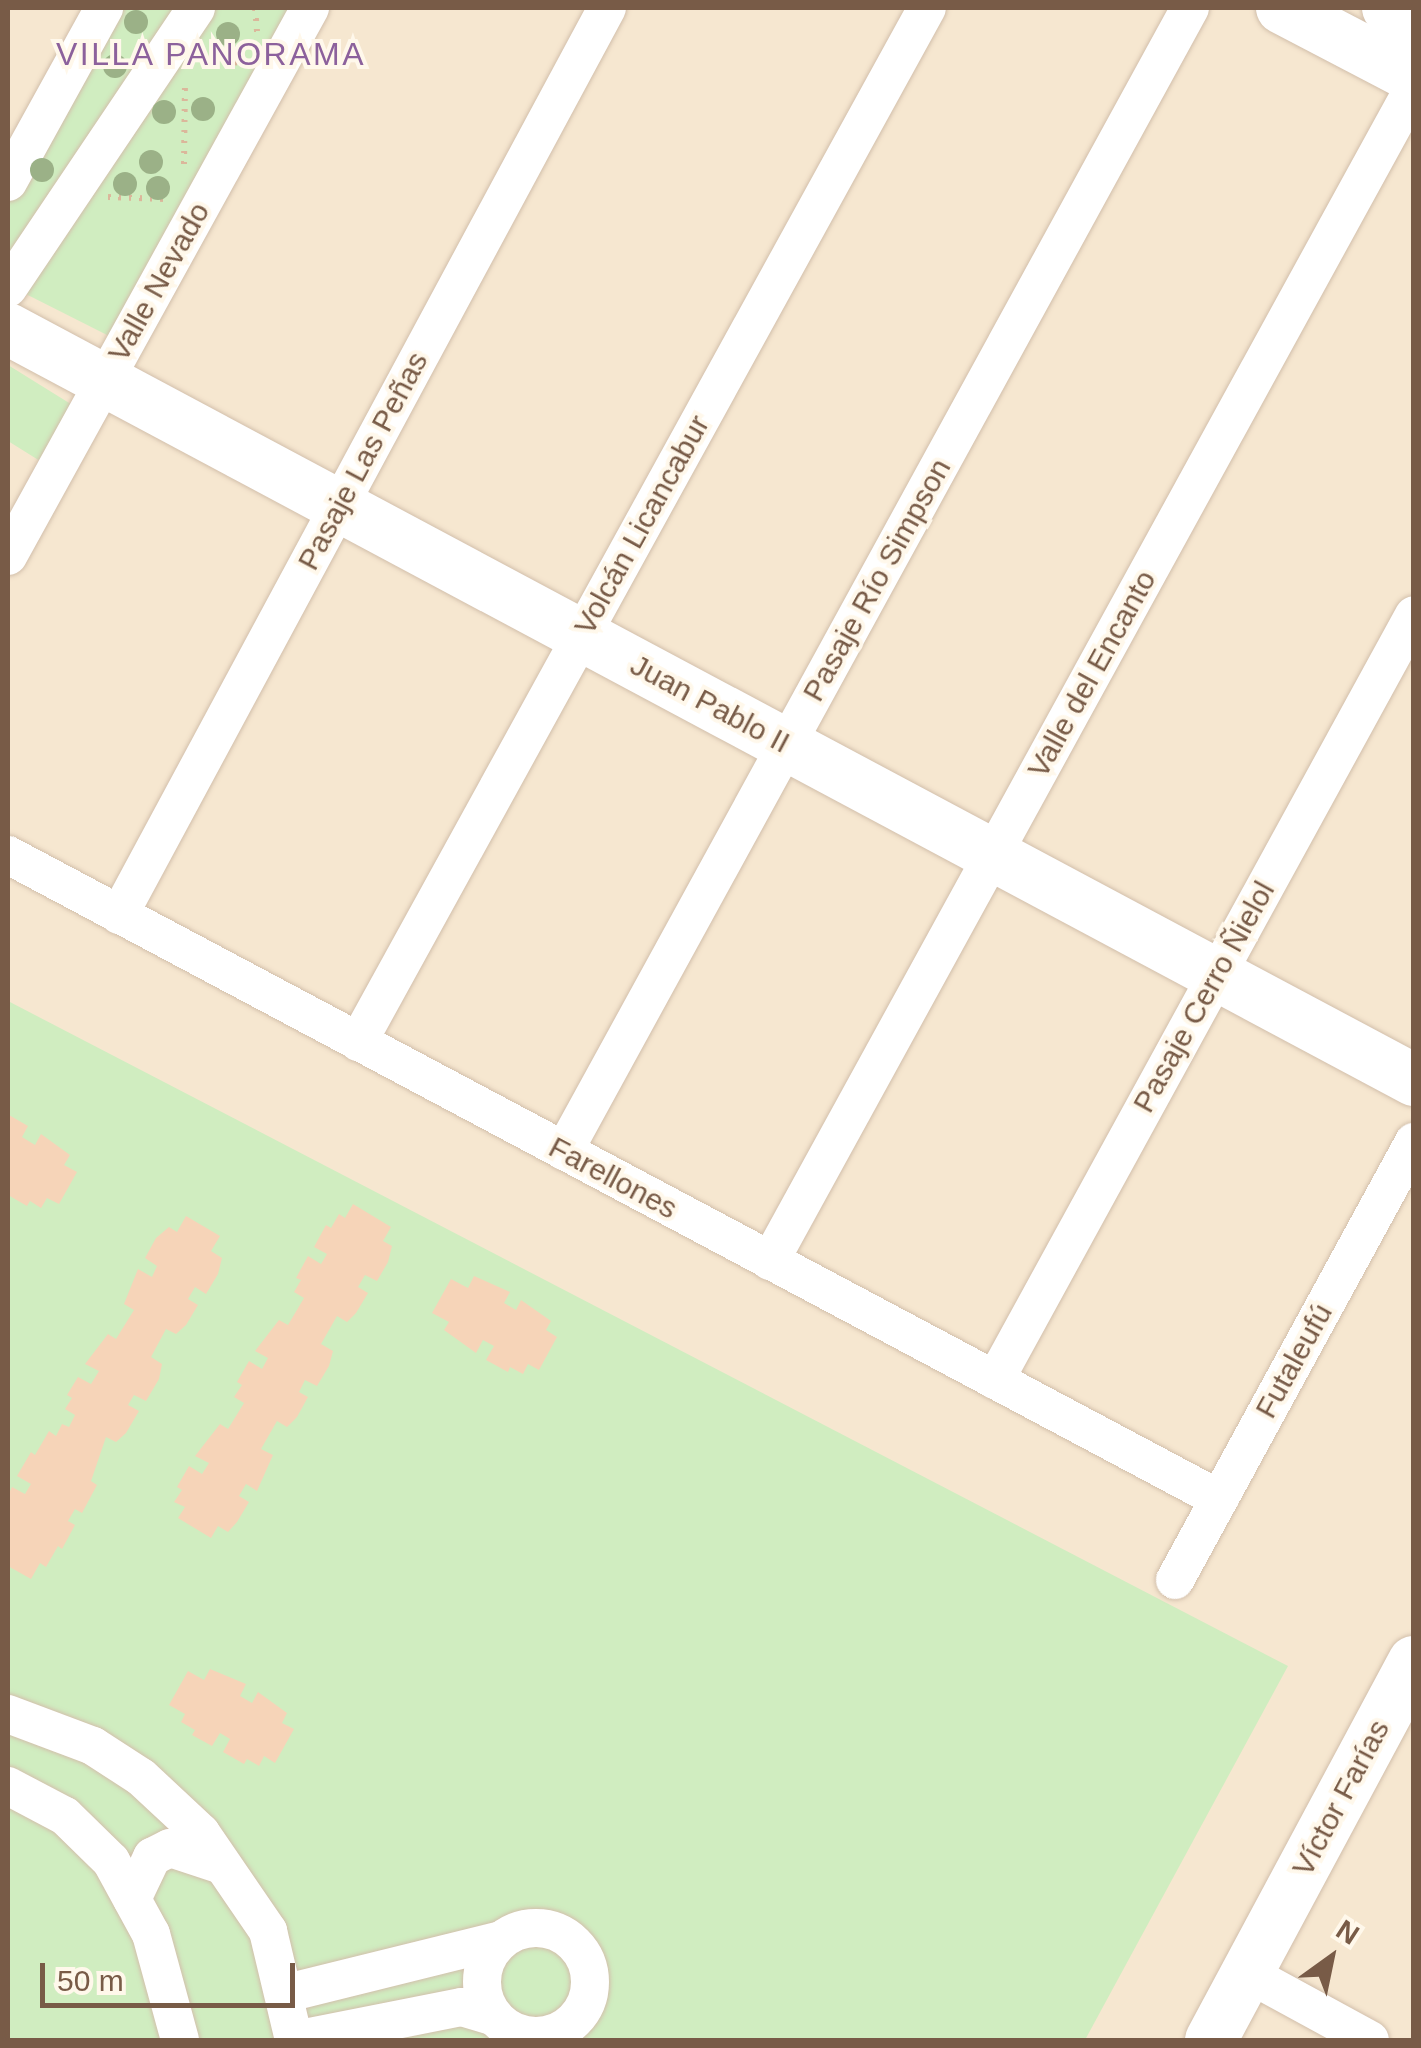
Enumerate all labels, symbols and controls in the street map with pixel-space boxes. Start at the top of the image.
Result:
district label: VILLA PANORAMA [55,35,367,73]
street label: Valle Nevado [101,196,217,368]
street label: Pasaje Las Peñas [290,346,436,576]
street label: Volcán Licancabur [567,409,717,641]
street label: Pasaje Río Simpson [795,452,959,708]
street label: Valle del Encanto [1020,564,1164,784]
street label: Juan Pablo II [624,647,796,761]
street label: Pasaje Cerro Ñielol [1126,875,1282,1119]
street label: Farellones [543,1129,683,1227]
street label: Futaleufú [1248,1298,1340,1424]
street label: Víctor Farías [1285,1714,1397,1882]
north arrow [1281,1908,1381,2008]
text: N [1331,1914,1365,1951]
scale bar [45,1943,300,2005]
text: 50 m [57,1964,124,1997]

